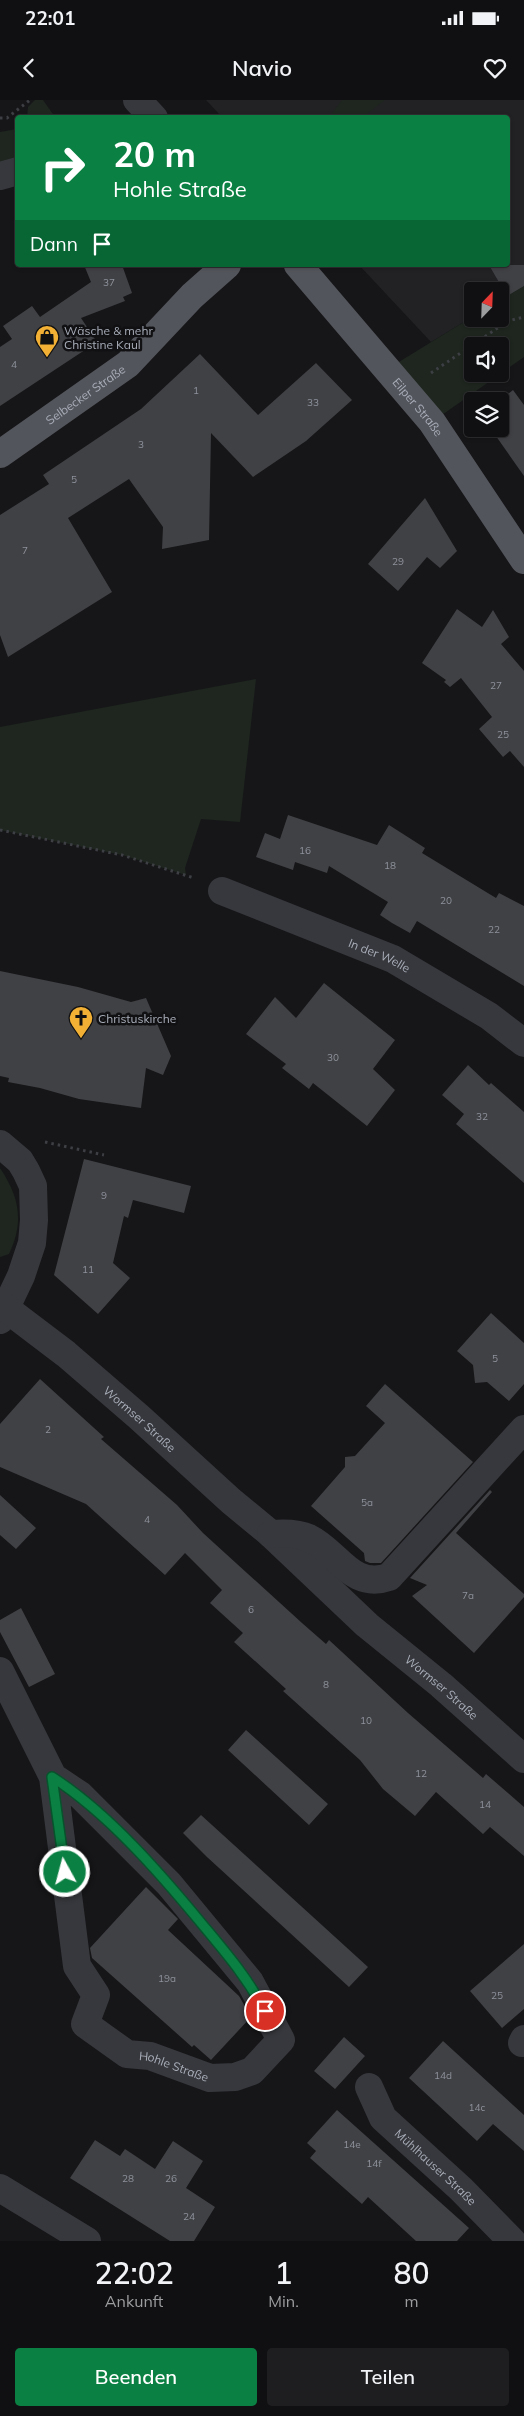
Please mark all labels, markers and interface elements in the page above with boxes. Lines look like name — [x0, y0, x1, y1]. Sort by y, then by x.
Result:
text: 22:01 — [25, 6, 75, 30]
icon: back — [15, 54, 43, 82]
text: Navio — [232, 54, 292, 82]
icon: heart — [481, 54, 509, 82]
text: 20 m — [113, 132, 196, 176]
icon: right — [30, 135, 95, 200]
text: Hohle Straße — [113, 175, 247, 203]
icon: arrive — [88, 230, 116, 258]
text: Dann — [30, 232, 78, 256]
house number: 37 — [103, 276, 115, 289]
north arrow — [464, 282, 509, 328]
map controls — [464, 282, 509, 437]
place label: Wäsche & mehr Christine Kaul — [64, 323, 153, 352]
shop icon: Wäsche & mehr Christine Kaul — [34, 324, 60, 358]
button: sound — [464, 337, 509, 382]
house number: 4 — [11, 358, 17, 371]
street label: Selbecker Straße — [42, 361, 128, 427]
street label: Eilper Straße — [390, 374, 447, 439]
house number: 1 — [193, 384, 199, 397]
button: layers — [464, 392, 509, 437]
house number: 33 — [307, 396, 319, 409]
house number: 3 — [138, 438, 144, 451]
house number: 5 — [71, 473, 77, 486]
house number: 7 — [22, 544, 28, 557]
house number: 29 — [392, 555, 404, 568]
house number: 27 — [490, 679, 502, 692]
house number: 25 — [497, 728, 509, 741]
house number: 16 — [299, 844, 311, 857]
house number: 18 — [384, 859, 396, 872]
house number: 20 — [440, 894, 452, 907]
house number: 22 — [488, 923, 500, 936]
street label: In der Welle — [347, 935, 413, 975]
church icon: Christuskirche — [68, 1005, 94, 1039]
place label: Christuskirche — [98, 1011, 176, 1026]
house number: 30 — [327, 1051, 339, 1064]
house number: 32 — [476, 1110, 488, 1123]
house number: 9 — [101, 1189, 107, 1202]
house number: 11 — [82, 1263, 94, 1276]
house number: 5 — [492, 1352, 498, 1365]
street label: Wormser Straße — [101, 1383, 179, 1455]
house number: 2 — [45, 1423, 51, 1436]
house number: 5a — [361, 1496, 373, 1509]
house number: 4 — [144, 1513, 150, 1526]
house number: 7a — [462, 1589, 474, 1602]
house number: 6 — [248, 1603, 254, 1616]
street label: Wormser Straße — [402, 1651, 482, 1722]
house number: 8 — [323, 1678, 329, 1691]
house number: 10 — [360, 1714, 372, 1727]
house number: 12 — [415, 1767, 427, 1780]
house number: 14 — [479, 1798, 491, 1811]
position arrow — [38, 1845, 90, 1897]
house number: 19a — [158, 1972, 176, 1985]
house number: 25 — [491, 1989, 503, 2002]
pin — [244, 1990, 286, 2032]
icon: arrive — [251, 1997, 279, 2025]
street label: Hohle Straße — [138, 2048, 211, 2084]
house number: 14d — [434, 2069, 452, 2082]
house number: 14c — [469, 2101, 486, 2114]
street label: Mühlhauser Straße — [392, 2125, 480, 2208]
house number: 14e — [343, 2138, 361, 2151]
house number: 14f — [366, 2157, 382, 2170]
house number: 28 — [122, 2172, 134, 2185]
house number: 26 — [165, 2172, 177, 2185]
house number: 24 — [183, 2210, 195, 2223]
text: 22:02 — [95, 2254, 174, 2292]
text: 1 — [275, 2254, 293, 2292]
text: 80 — [393, 2254, 429, 2292]
text: Ankunft — [105, 2291, 163, 2311]
text: Min. — [268, 2291, 299, 2311]
text: m — [404, 2291, 418, 2311]
button: Beenden — [15, 2348, 257, 2406]
button: Teilen — [267, 2348, 509, 2406]

